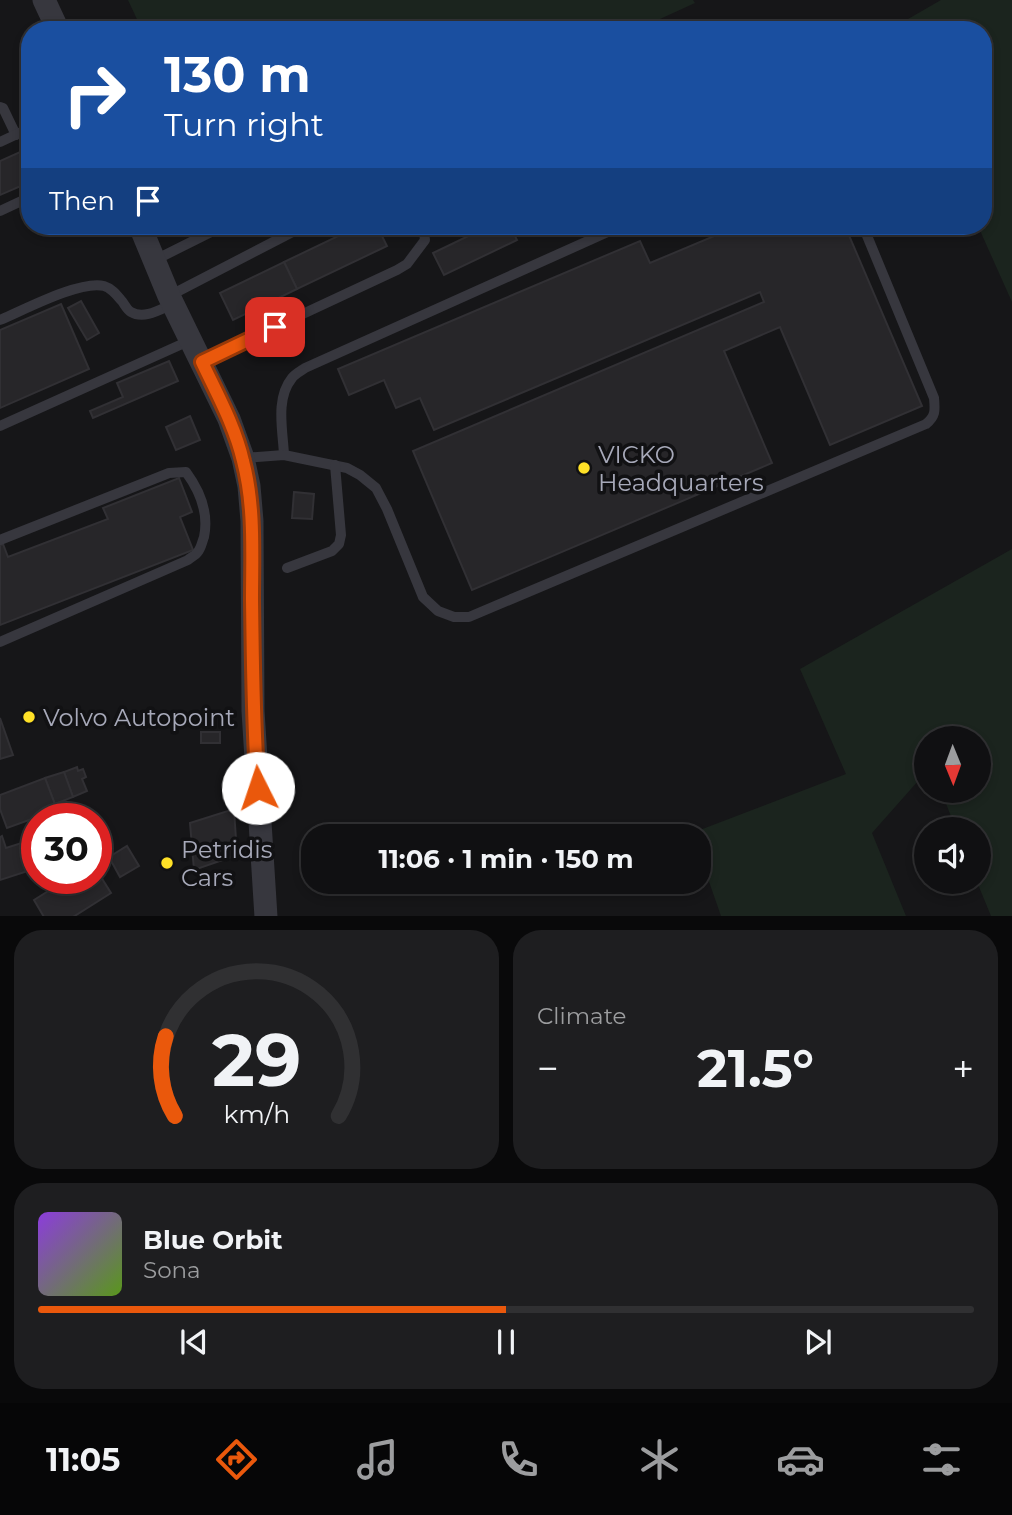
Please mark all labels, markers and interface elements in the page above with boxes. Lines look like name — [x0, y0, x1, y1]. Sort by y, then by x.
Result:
text: 130 m — [164, 45, 311, 104]
icon: right — [49, 49, 140, 140]
text: Turn right — [164, 105, 324, 144]
icon: arrive — [129, 182, 167, 220]
text: Then — [49, 185, 115, 217]
pin — [245, 297, 305, 357]
icon: arrive — [256, 308, 294, 346]
place label: VICKO Headquarters — [598, 440, 764, 497]
marker: VICKO Headquarters — [576, 460, 592, 476]
place label: Volvo Autopoint — [43, 703, 235, 732]
marker: Volvo Autopoint — [21, 709, 37, 725]
north arrow — [914, 726, 990, 803]
map controls — [914, 726, 991, 894]
position arrow — [221, 751, 295, 825]
speed limit sign: 30 — [21, 803, 112, 894]
button: sound — [914, 817, 991, 894]
place label: Petridis Cars — [181, 835, 273, 892]
text: 11:06 · 1 min · 150 m — [378, 843, 634, 875]
marker: Petridis Cars — [159, 855, 175, 871]
text: Climate — [537, 1002, 626, 1030]
text: 29 — [212, 1016, 301, 1104]
text: 21.5° — [697, 1037, 814, 1100]
text: − — [537, 1045, 559, 1092]
text: + — [952, 1045, 974, 1092]
text: km/h — [223, 1098, 290, 1128]
text: Blue Orbit — [143, 1224, 282, 1256]
text: Sona — [143, 1256, 201, 1284]
icon: previous — [175, 1323, 213, 1361]
icon: pause — [487, 1323, 525, 1361]
icon: next — [799, 1323, 837, 1361]
icon: directions — [212, 1435, 261, 1484]
icon: music — [353, 1435, 402, 1484]
icon: phone — [494, 1435, 543, 1484]
icon: climate — [635, 1435, 684, 1484]
icon: car — [776, 1435, 825, 1484]
icon: filters — [917, 1435, 966, 1484]
text: 11:05 — [46, 1440, 120, 1479]

